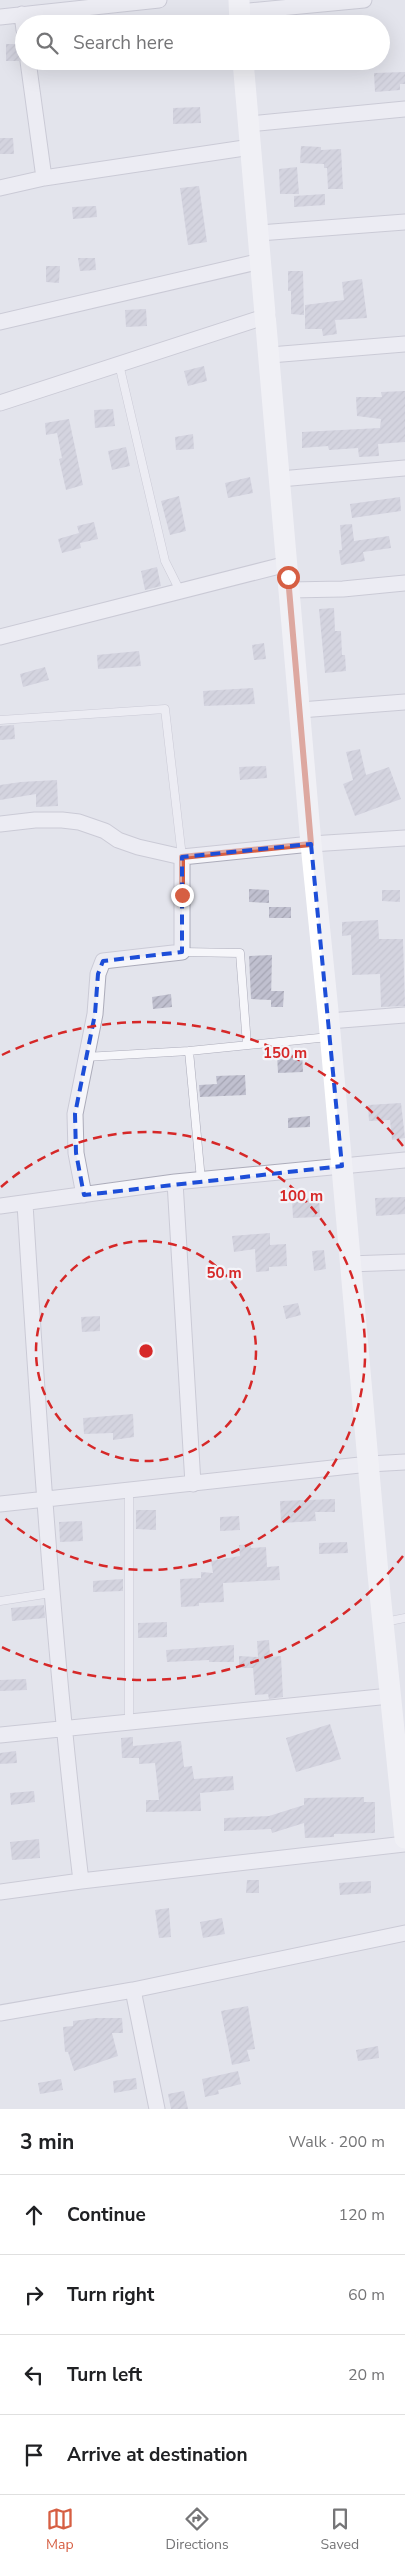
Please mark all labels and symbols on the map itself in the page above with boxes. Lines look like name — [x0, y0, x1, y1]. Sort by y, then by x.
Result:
route start — [277, 566, 300, 589]
route end — [171, 884, 194, 907]
text: 150 m — [263, 1043, 307, 1063]
text: 100 m — [279, 1186, 323, 1206]
text: 50 m — [206, 1263, 242, 1283]
centre of rings — [137, 1342, 155, 1360]

